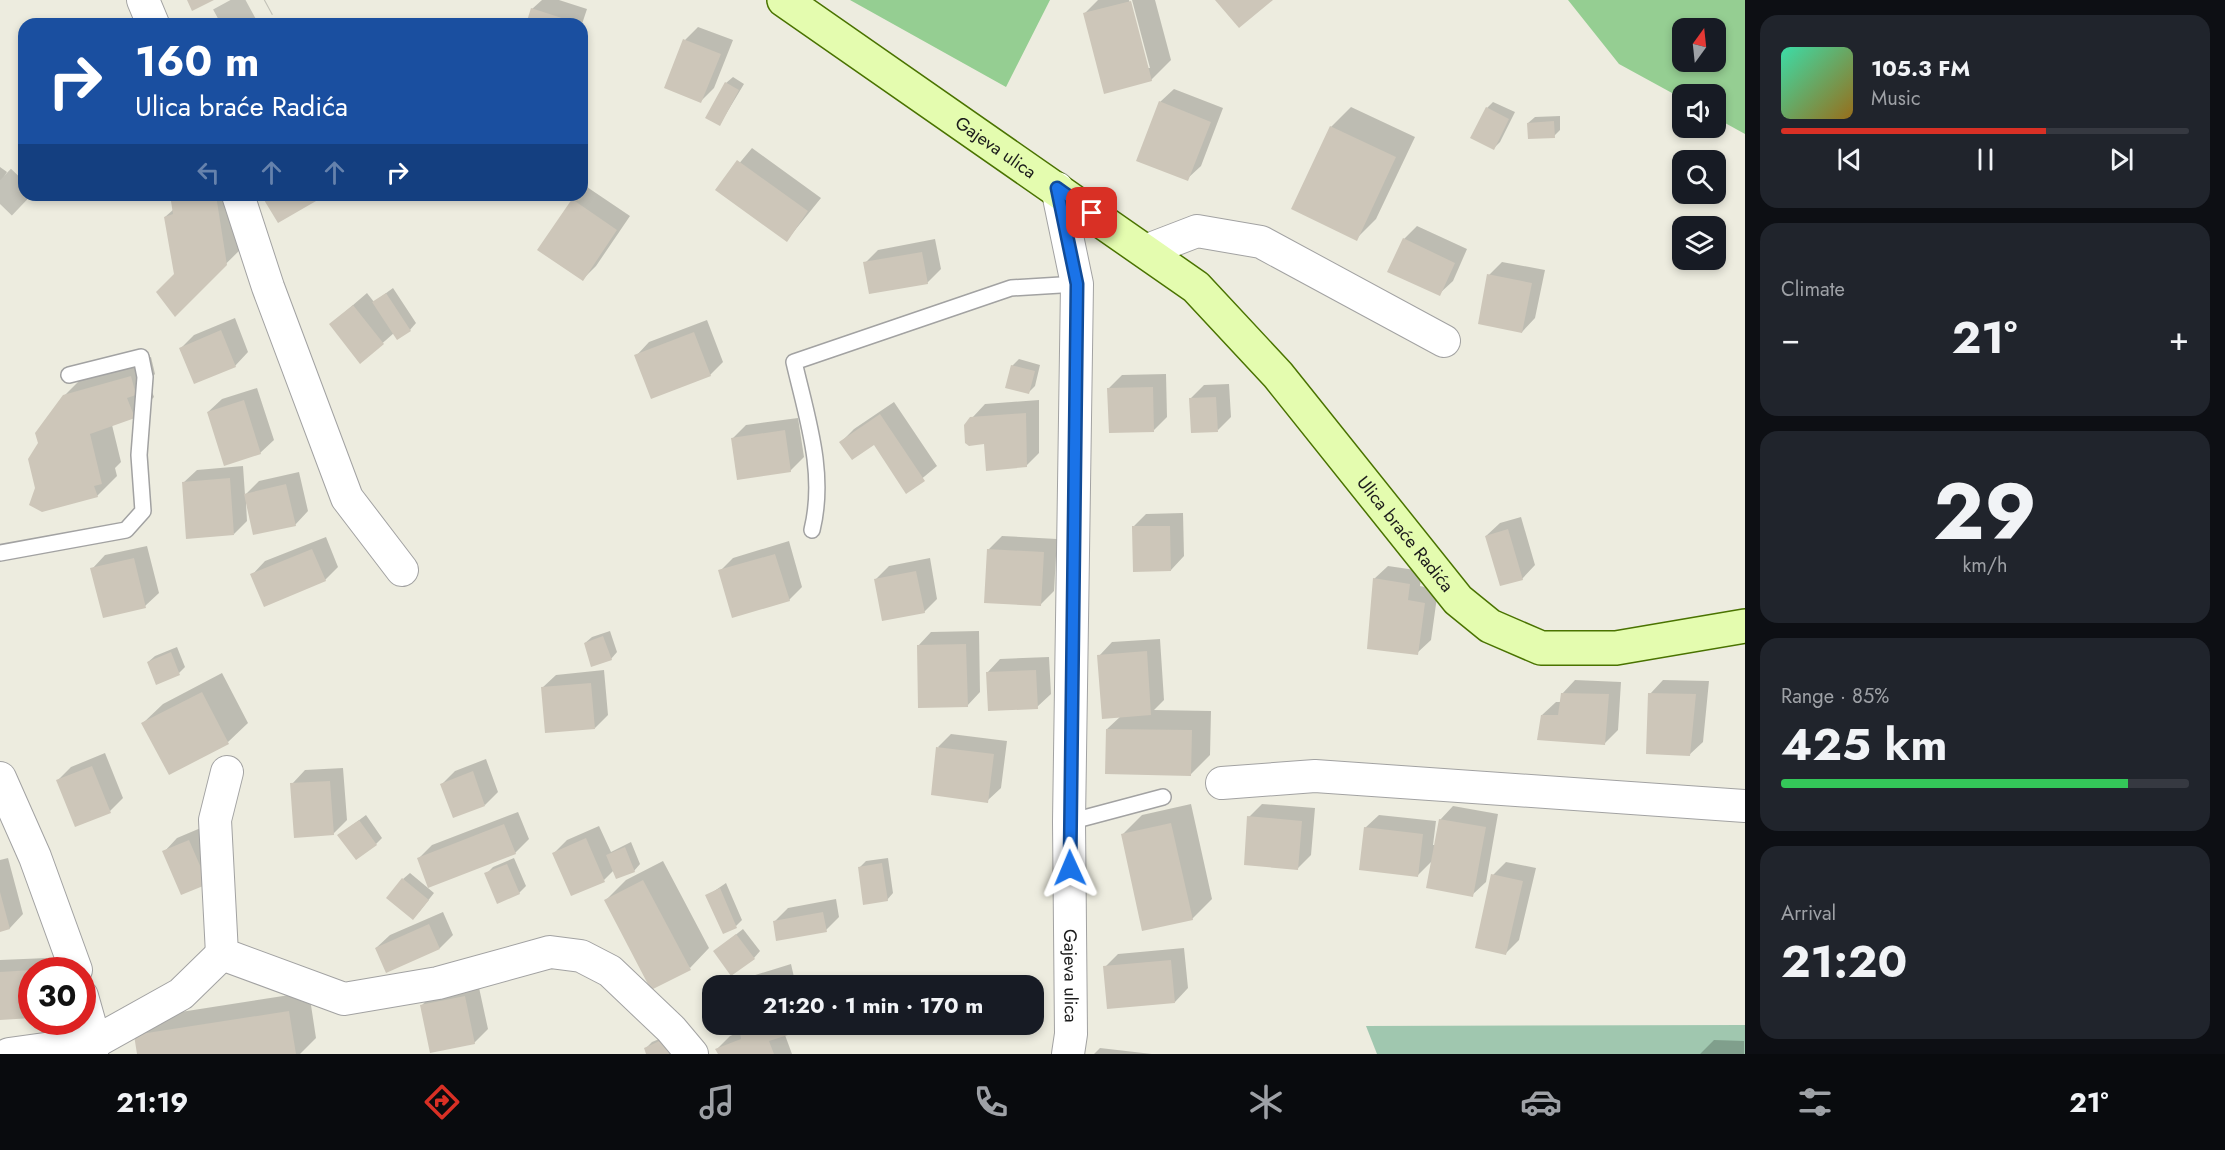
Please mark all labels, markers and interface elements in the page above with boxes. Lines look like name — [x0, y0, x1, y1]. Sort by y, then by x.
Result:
north arrow — [1672, 18, 1726, 72]
map controls — [1672, 18, 1726, 270]
text: 160 m — [135, 31, 259, 92]
icon: right — [36, 42, 114, 120]
text: 105.3 FM — [1871, 52, 1970, 84]
button: sound — [1672, 84, 1726, 138]
text: Music — [1871, 84, 1921, 113]
text: Ulica braće Radića — [135, 87, 348, 126]
street label: Gajeva ulica — [950, 110, 1042, 185]
icon: previous — [1833, 143, 1866, 176]
icon: pause — [1969, 143, 2002, 176]
icon: next — [2105, 143, 2138, 176]
button: search — [1672, 150, 1726, 204]
icon: left — [192, 156, 225, 189]
icon: ahead — [255, 156, 288, 189]
icon: ahead — [318, 156, 351, 189]
icon: right — [381, 156, 414, 189]
pin — [1066, 187, 1117, 238]
icon: arrive — [1075, 196, 1108, 229]
button: layers — [1672, 216, 1726, 270]
text: Climate — [1781, 275, 1845, 304]
text: 21° — [1952, 305, 2017, 370]
text: − — [1781, 315, 1800, 362]
text: + — [2169, 315, 2189, 362]
text: 29 — [1933, 456, 2037, 568]
street label: Ulica braće Radića — [1351, 470, 1460, 598]
text: km/h — [1962, 551, 2008, 580]
text: Range · 85% — [1781, 682, 1889, 711]
text: 425 km — [1781, 712, 1947, 777]
position arrow — [1038, 836, 1102, 900]
text: Arrival — [1781, 899, 1836, 928]
street label: Gajeva ulica — [1057, 929, 1084, 1023]
text: 21:20 — [1781, 929, 1907, 994]
speed limit sign: 30 — [18, 957, 96, 1035]
text: 21:20 · 1 min · 170 m — [763, 989, 983, 1021]
icon: directions — [421, 1081, 463, 1123]
icon: music — [696, 1081, 738, 1123]
icon: phone — [970, 1081, 1012, 1123]
icon: climate — [1245, 1081, 1287, 1123]
icon: car — [1520, 1081, 1562, 1123]
icon: filters — [1794, 1081, 1836, 1123]
text: 21:19 — [116, 1083, 188, 1122]
text: 21° — [2069, 1083, 2109, 1122]

